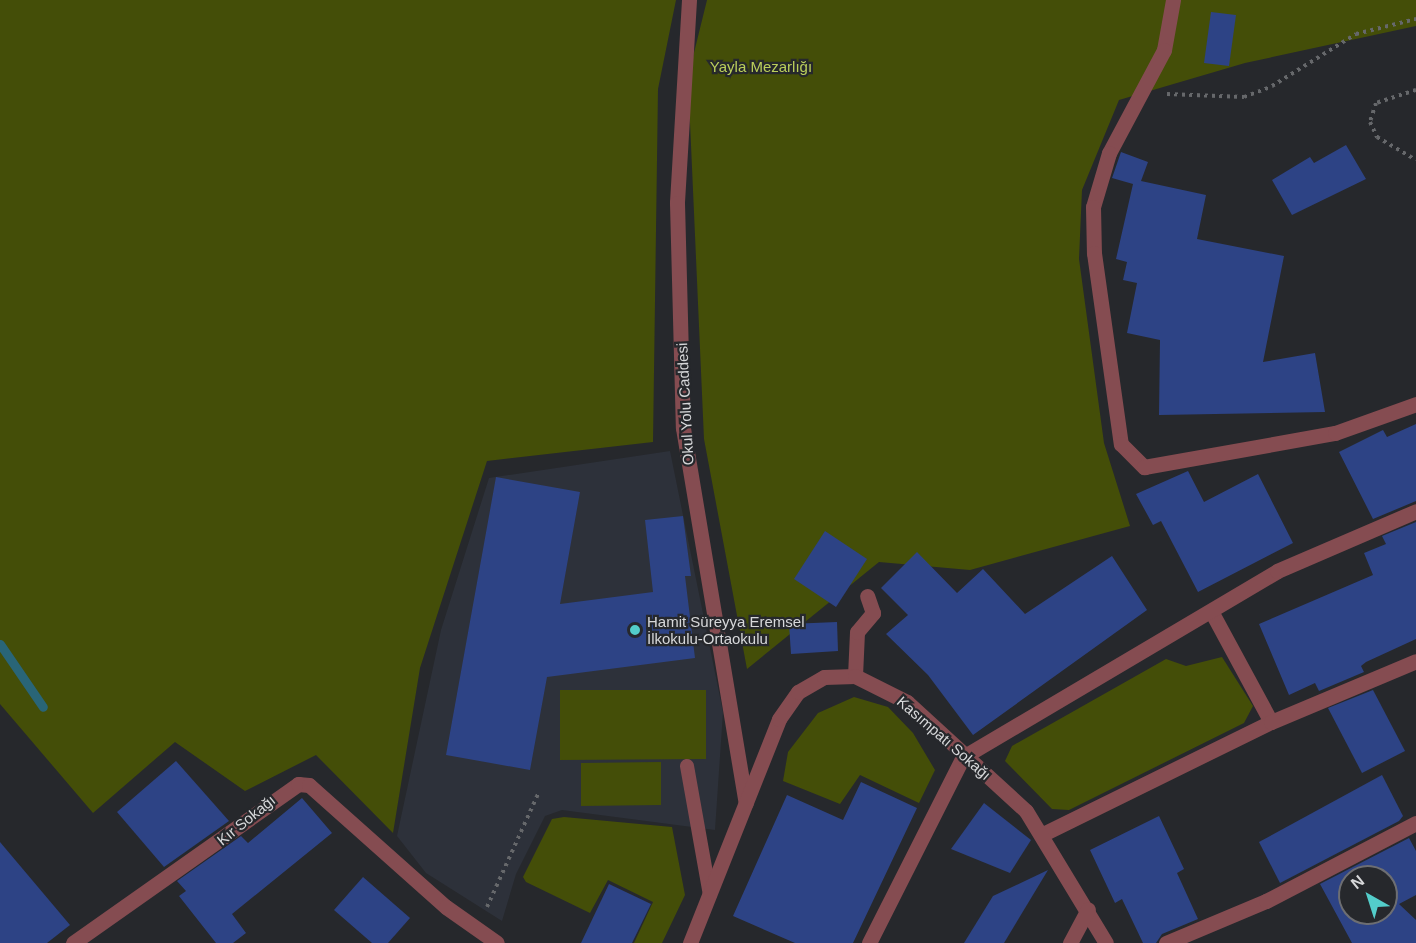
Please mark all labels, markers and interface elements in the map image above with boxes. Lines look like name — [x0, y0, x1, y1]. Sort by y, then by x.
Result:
park label: Yayla Mezarlığı — [710, 58, 812, 76]
street label: Okul Yolu Caddesi — [673, 342, 697, 466]
place label: Hamit Süreyya Eremsel İlkokulu-Ortaokulu — [647, 612, 805, 647]
marker: Hamit Süreyya Eremsel İlkokulu-Ortaokulu — [628, 623, 642, 637]
street label: Kasımpatı Sokağı — [893, 692, 995, 784]
street label: Kır Sokağı — [213, 791, 279, 849]
north arrow — [1338, 865, 1398, 925]
text: N — [1348, 872, 1367, 892]

